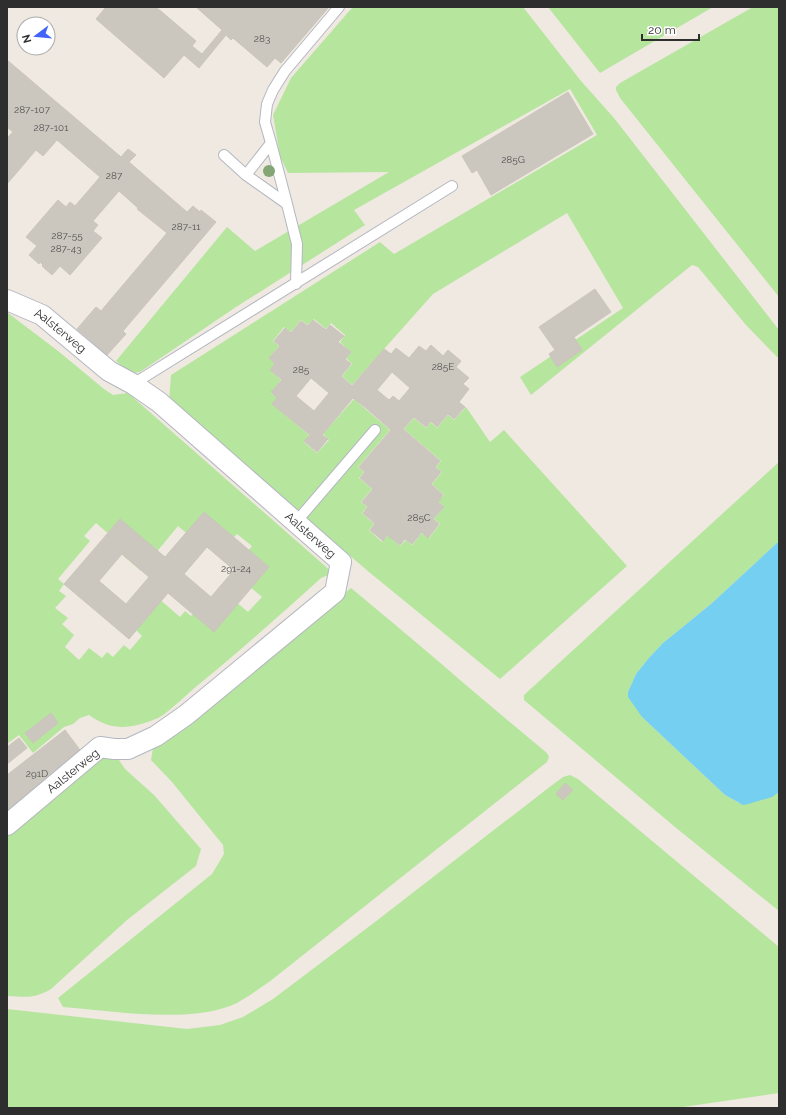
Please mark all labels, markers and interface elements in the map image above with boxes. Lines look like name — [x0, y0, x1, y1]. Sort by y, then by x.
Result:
north arrow — [16, 16, 56, 56]
scale bar — [642, 16, 699, 42]
text: 20 m — [648, 23, 676, 37]
text: N — [19, 33, 34, 44]
house number: 283 — [254, 33, 270, 44]
house number: 287-107 — [14, 104, 51, 115]
house number: 287-101 — [33, 122, 69, 133]
house number: 285G — [501, 154, 525, 165]
house number: 287 — [106, 170, 123, 181]
house number: 287-11 — [172, 221, 201, 232]
house number: 287-55 — [51, 230, 83, 241]
house number: 287-43 — [50, 243, 82, 254]
street label: Aalsterweg — [32, 306, 89, 356]
house number: 285E — [432, 361, 454, 372]
house number: 285 — [293, 364, 310, 375]
street label: Aalsterweg — [282, 509, 339, 561]
house number: 285C — [407, 512, 431, 523]
house number: 291-24 — [221, 563, 252, 574]
street label: Aalsterweg — [44, 746, 102, 796]
house number: 291D — [26, 768, 48, 779]

